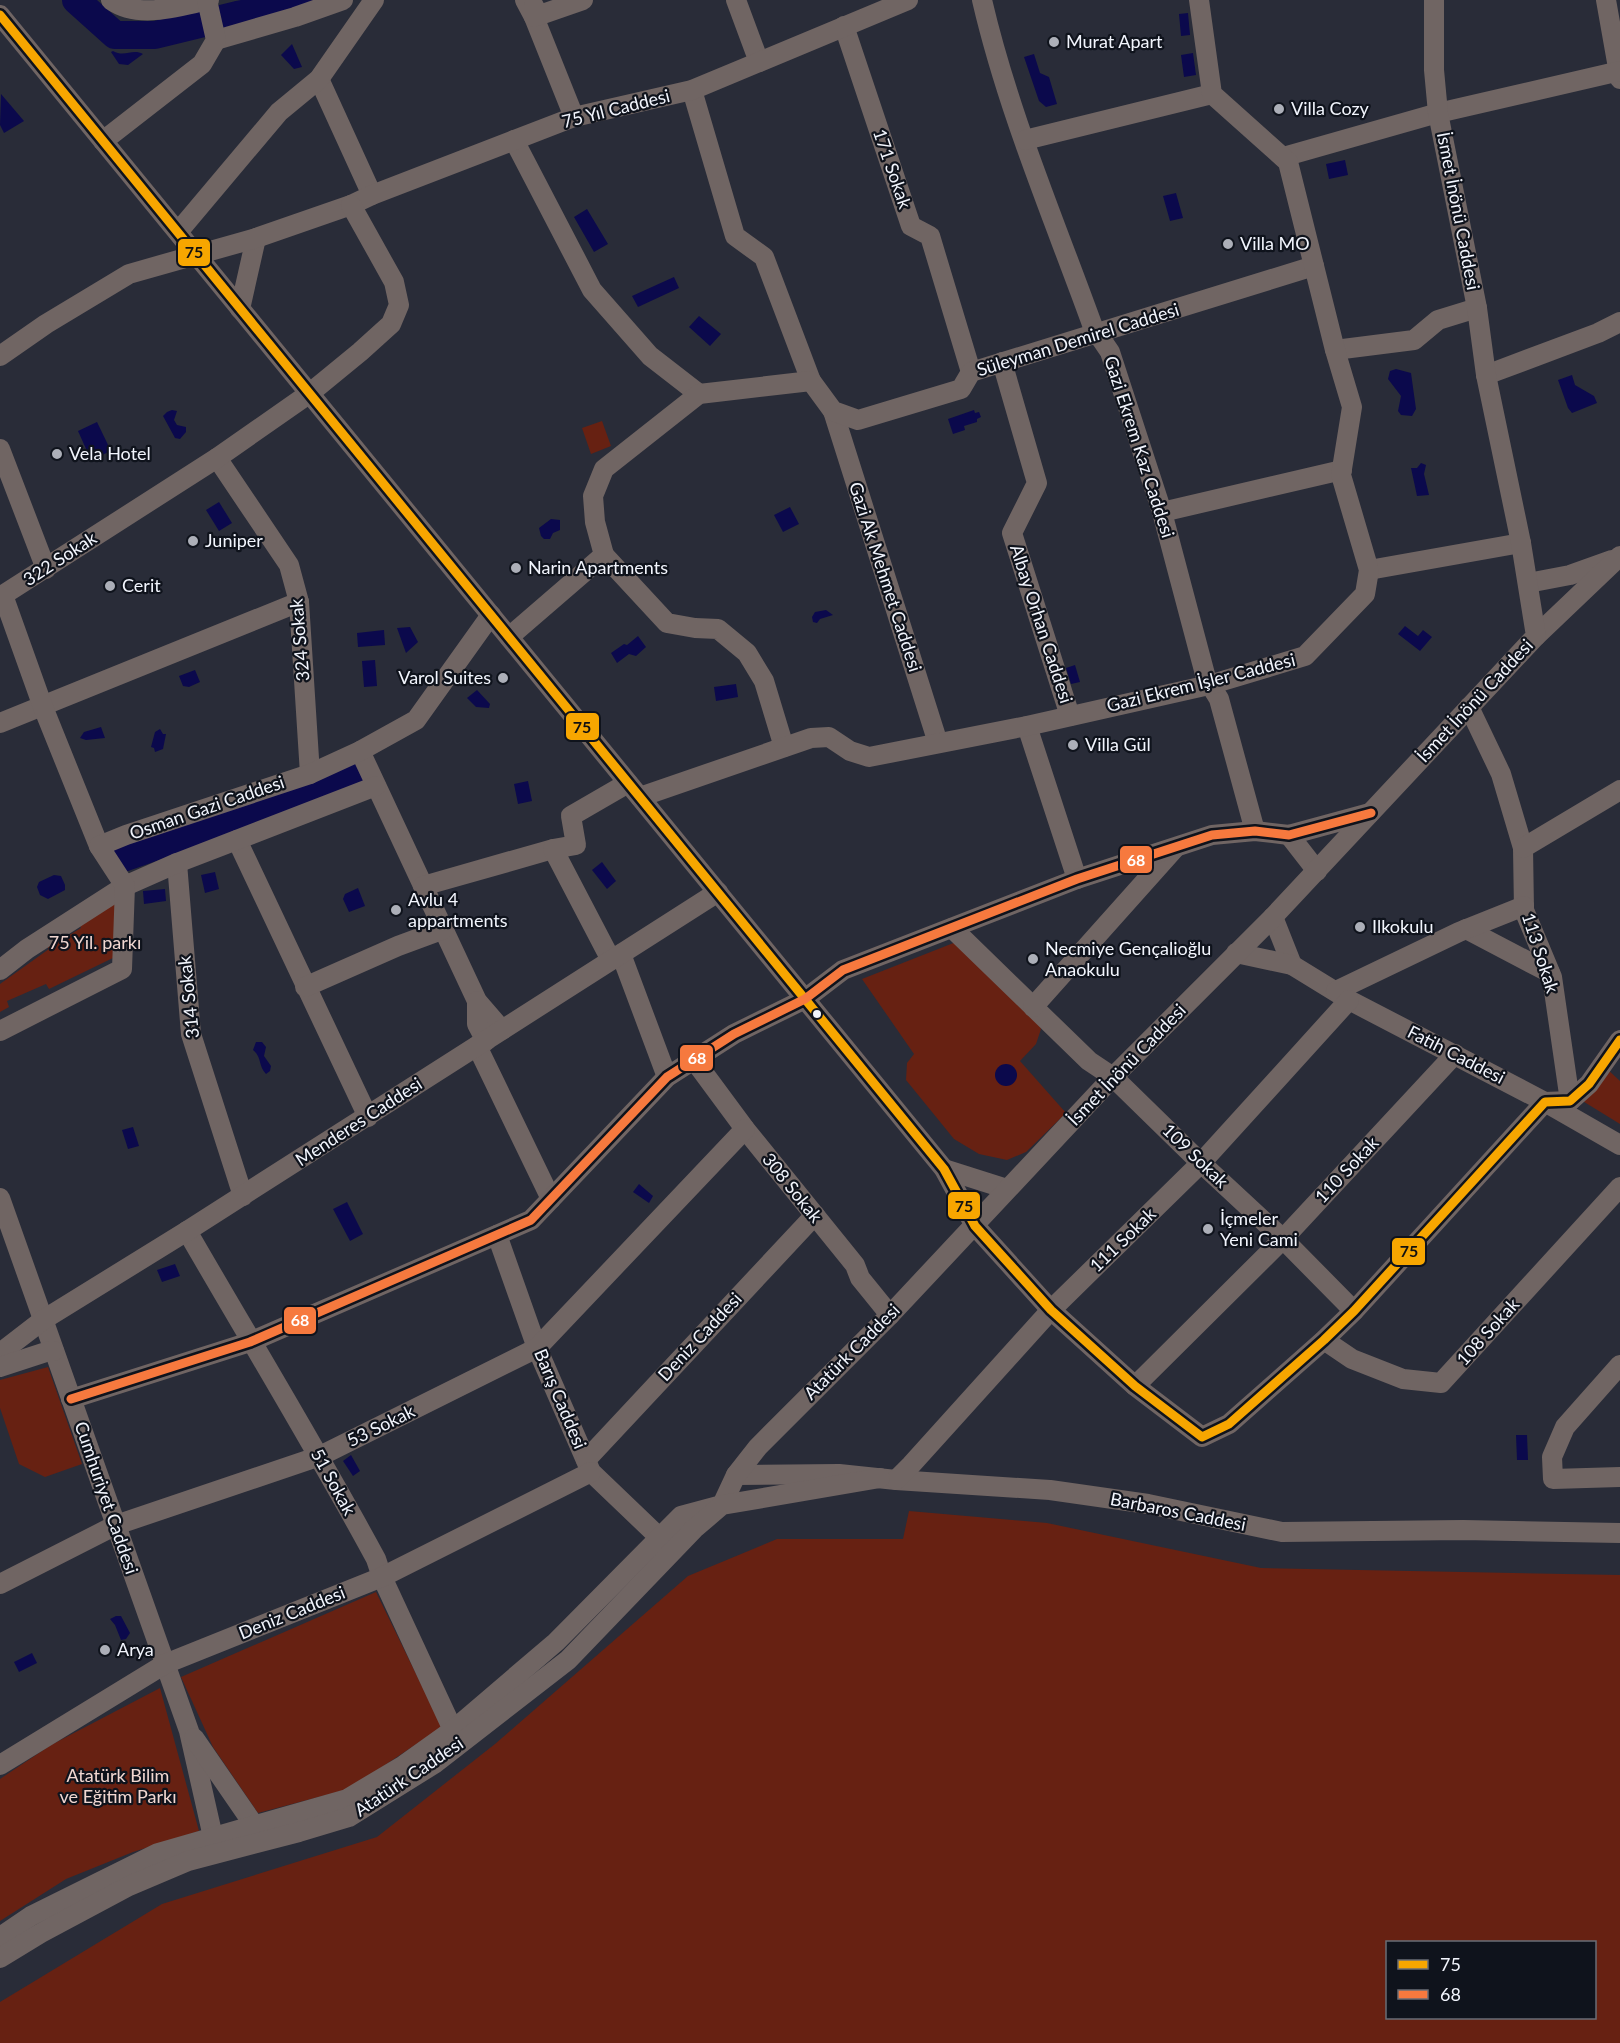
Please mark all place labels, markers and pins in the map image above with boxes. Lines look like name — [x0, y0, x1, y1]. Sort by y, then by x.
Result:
place label: Murat Apart — [1066, 30, 1163, 52]
marker: Murat Apart — [1047, 35, 1061, 49]
place label: Villa Cozy — [1291, 97, 1370, 119]
marker: Villa Cozy — [1272, 102, 1286, 116]
place label: Villa MO — [1240, 232, 1310, 254]
marker: Villa MO — [1221, 237, 1235, 251]
place label: Vela Hotel — [69, 442, 151, 464]
marker: Vela Hotel — [50, 447, 64, 461]
place label: Juniper — [205, 529, 263, 551]
marker: Juniper — [186, 534, 200, 548]
place label: Narin Apartments — [528, 556, 668, 578]
marker: Narin Apartments — [509, 561, 523, 575]
place label: Cerit — [122, 574, 161, 596]
marker: Cerit — [103, 579, 117, 593]
place label: Varol Suites — [398, 666, 491, 688]
marker: Varol Suites — [496, 671, 510, 685]
place label: Villa Gül — [1085, 733, 1151, 755]
marker: Villa Gül — [1066, 738, 1080, 752]
place label: Avlu 4 appartments — [408, 888, 508, 931]
marker: Avlu 4 appartments — [389, 903, 403, 917]
place label: Ilkokulu — [1372, 915, 1433, 937]
marker: Ilkokulu — [1353, 920, 1367, 934]
place label: Necmiye Gençalioğlu Anaokulu — [1045, 937, 1211, 980]
marker: Necmiye Gençalioğlu Anaokulu — [1026, 952, 1040, 966]
unlabelled marker — [811, 1008, 823, 1020]
place label: İçmeler Yeni Cami — [1220, 1207, 1298, 1250]
marker: İçmeler Yeni Cami — [1201, 1222, 1215, 1236]
place label: Arya — [117, 1638, 154, 1660]
marker: Arya — [98, 1643, 112, 1657]

